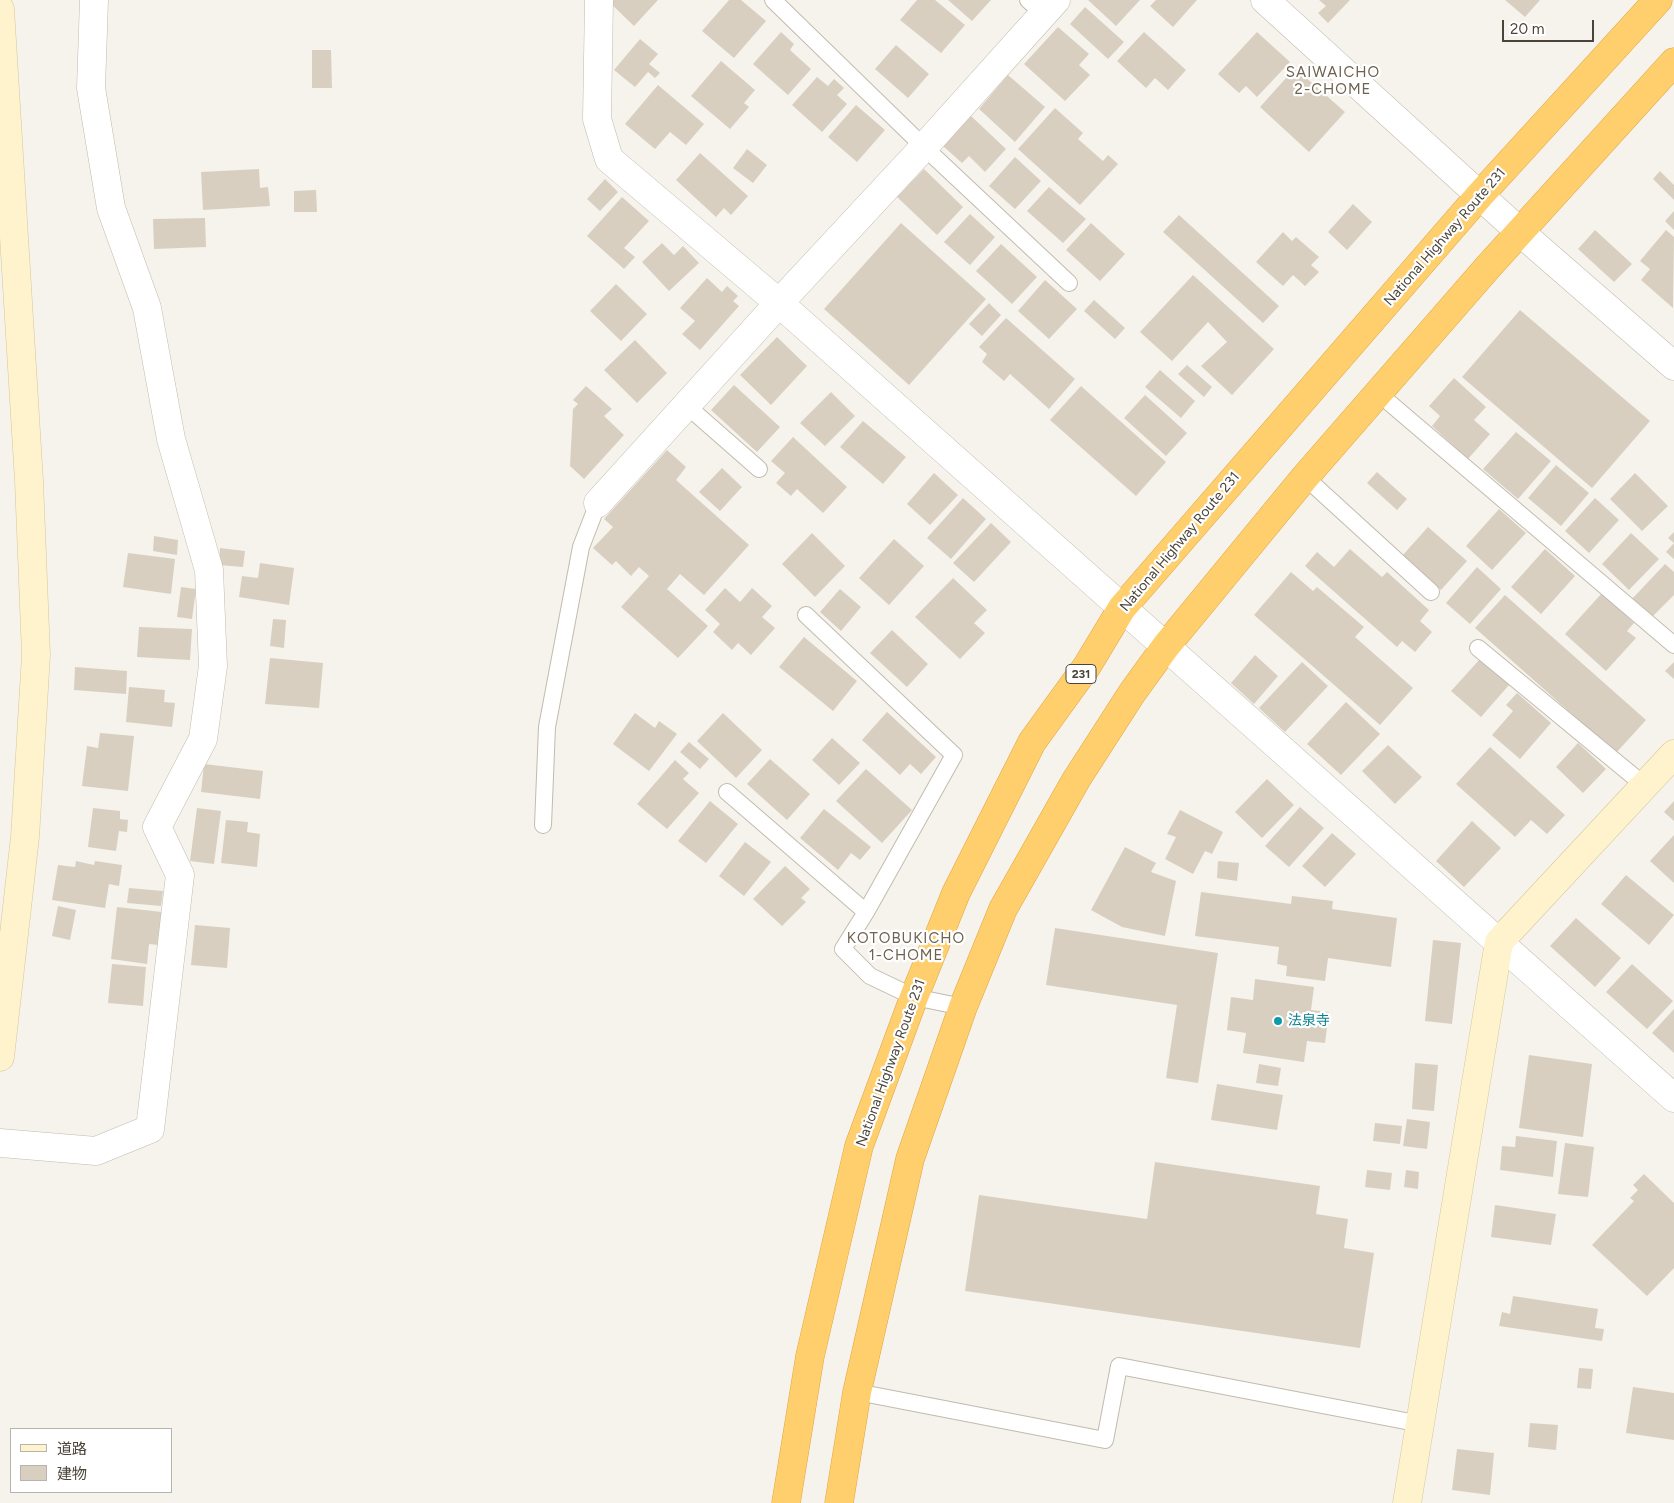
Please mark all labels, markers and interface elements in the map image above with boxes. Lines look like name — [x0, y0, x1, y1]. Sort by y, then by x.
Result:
scale bar — [1504, 10, 1596, 42]
text: 20 m — [1510, 20, 1544, 38]
district label: SAIWAICHO 2-CHOME — [1285, 64, 1381, 99]
street label: National Highway Route 231 — [1381, 165, 1509, 309]
street label: National Highway Route 231 — [1117, 469, 1243, 615]
road number: 231 — [1066, 664, 1096, 684]
district label: KOTOBUKICHO 1-CHOME — [845, 930, 967, 965]
street label: National Highway Route 231 — [853, 977, 929, 1149]
place label: 法泉寺 — [1288, 1013, 1330, 1029]
marker: 法泉寺 — [1272, 1015, 1284, 1027]
legend — [10, 1428, 172, 1493]
text: 道路 — [57, 1440, 87, 1458]
text: 建物 — [57, 1465, 87, 1483]

